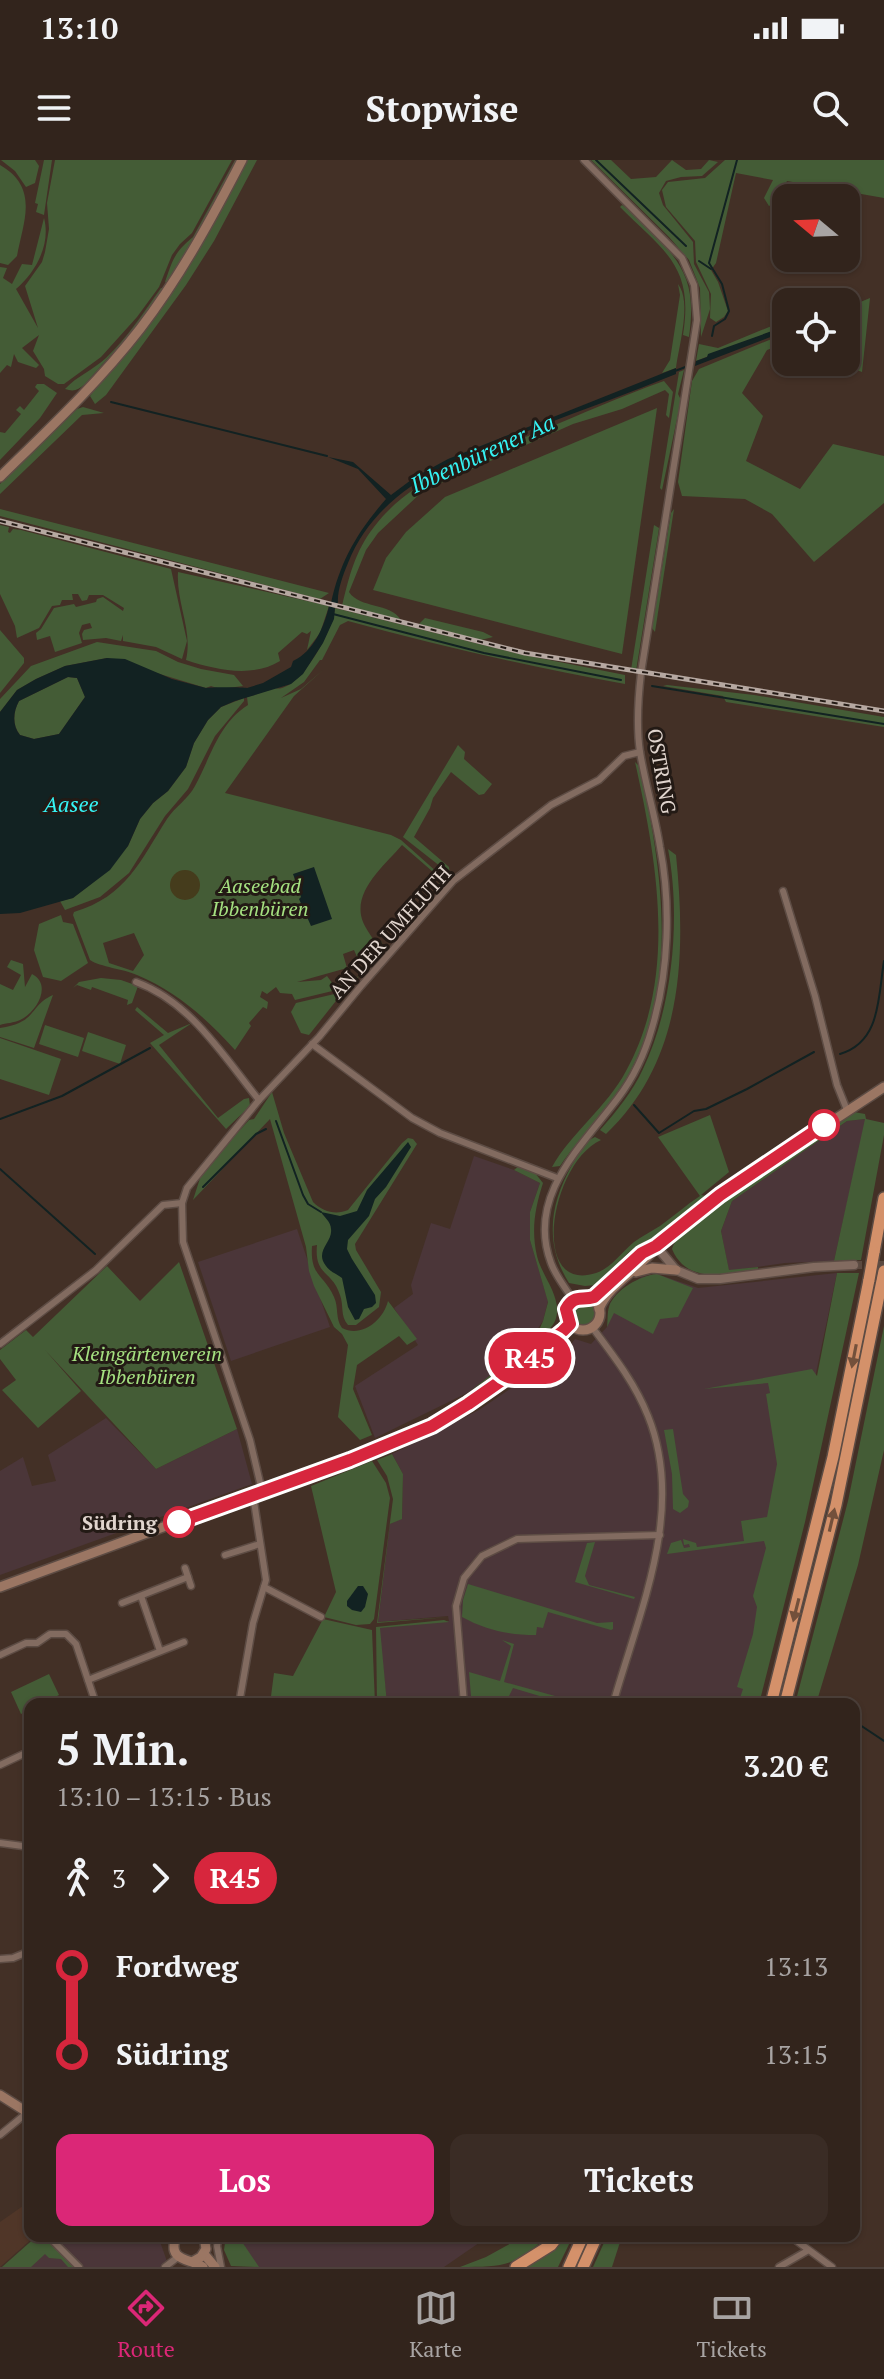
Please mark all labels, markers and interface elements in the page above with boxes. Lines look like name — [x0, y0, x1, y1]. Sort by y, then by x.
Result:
text: 13:10 — [40, 8, 118, 48]
text: Stopwise — [365, 85, 519, 132]
icon: menu — [32, 86, 76, 130]
icon: search — [808, 86, 852, 130]
north arrow — [772, 184, 860, 272]
map controls — [772, 184, 860, 376]
button: locate — [772, 288, 860, 376]
water label: Ibbenbürener Aa — [404, 407, 559, 500]
street label: OSTRING — [641, 726, 683, 816]
water label: Aasee — [41, 789, 99, 818]
street label: AN DER UMFLUTH — [323, 860, 457, 1004]
park label: Aaseebad Ibbenbüren — [210, 872, 309, 922]
unlabelled marker — [809, 1110, 839, 1140]
line badge: R45 — [484, 1332, 576, 1384]
text: R45 — [504, 1339, 556, 1376]
park label: Kleingärtenverein Ibbenbüren — [71, 1340, 222, 1390]
one-way arrow — [847, 1344, 860, 1369]
marker: Südring — [164, 1507, 194, 1537]
one-way arrow — [826, 1507, 839, 1532]
place label: Südring — [82, 1509, 158, 1536]
one-way arrow — [790, 1597, 802, 1622]
text: 5 Min. — [56, 1719, 190, 1778]
text: 3.20 € — [743, 1746, 828, 1786]
text: 13:10 – 13:15 · Bus — [56, 1779, 272, 1813]
icon: walk — [56, 1856, 100, 1900]
icon: forward — [138, 1856, 182, 1900]
text: R45 — [210, 1859, 261, 1896]
text: 3 — [112, 1861, 126, 1895]
text: Fordweg — [116, 1946, 238, 1986]
text: 13:13 — [764, 1949, 828, 1983]
text: Südring — [116, 2034, 229, 2074]
text: 13:15 — [764, 2037, 828, 2071]
button: Los — [56, 2134, 434, 2226]
button: Tickets — [450, 2134, 828, 2226]
tab: Route — [117, 2286, 175, 2363]
tab: Karte — [409, 2286, 462, 2363]
tab: Tickets — [696, 2286, 767, 2363]

